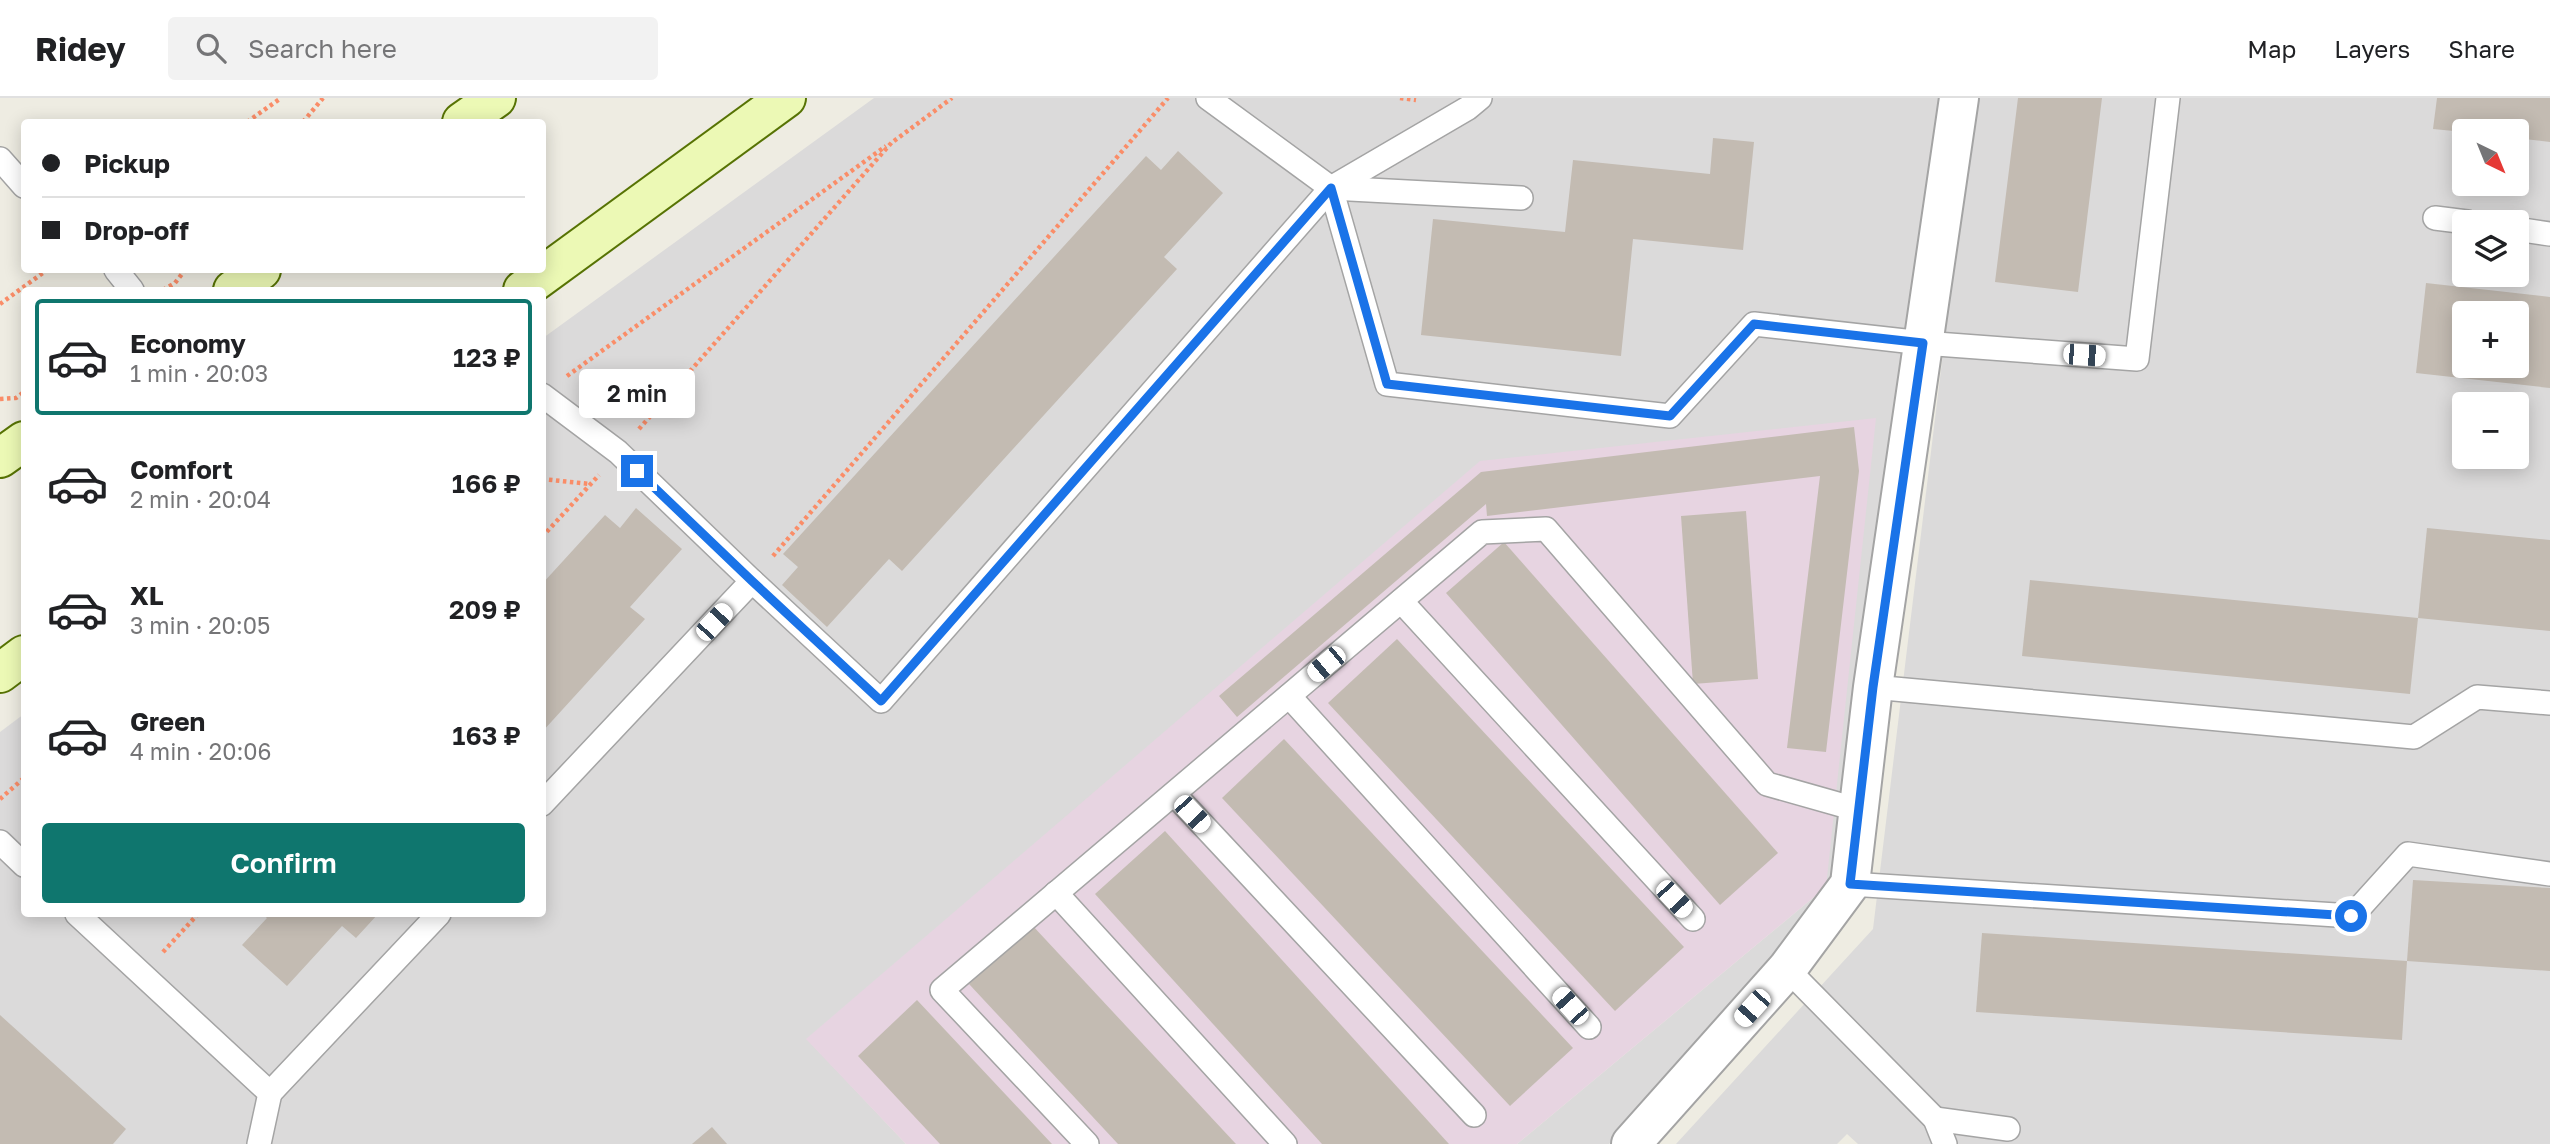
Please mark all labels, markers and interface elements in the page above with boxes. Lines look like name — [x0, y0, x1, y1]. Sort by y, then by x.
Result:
search box — [168, 17, 658, 80]
text: Ridey — [35, 29, 126, 68]
icon: search — [192, 29, 230, 67]
text: Search here — [248, 33, 397, 64]
text: Map — [2247, 34, 2296, 63]
text: Layers — [2334, 34, 2410, 63]
text: Share — [2448, 34, 2515, 63]
north arrow — [2452, 119, 2529, 196]
map controls — [2452, 119, 2529, 469]
text: Pickup — [84, 148, 170, 179]
button: layers — [2452, 210, 2529, 287]
text: Drop-off — [84, 215, 189, 246]
button: + — [2452, 301, 2529, 378]
icon: car — [46, 326, 109, 389]
text: Economy — [130, 328, 246, 359]
text: 123 ₽ — [453, 342, 521, 373]
car — [2063, 343, 2106, 367]
text: 1 min · 20:03 — [130, 359, 268, 387]
callout: 2 min — [579, 370, 695, 418]
text: 2 min — [607, 379, 667, 407]
button: − — [2452, 392, 2529, 469]
icon: car — [46, 452, 109, 515]
text: Comfort — [130, 454, 233, 485]
route end — [621, 455, 653, 487]
text: 166 ₽ — [452, 468, 521, 499]
text: 2 min · 20:04 — [130, 485, 271, 513]
icon: car — [46, 578, 109, 641]
text: XL — [130, 580, 164, 611]
text: 209 ₽ — [449, 594, 521, 625]
car — [692, 599, 737, 645]
text: 3 min · 20:05 — [130, 611, 270, 639]
car — [1304, 642, 1349, 686]
icon: car — [46, 704, 109, 767]
text: Green — [130, 706, 205, 737]
text: 163 ₽ — [452, 720, 521, 751]
text: 4 min · 20:06 — [130, 737, 272, 765]
car — [1170, 791, 1215, 837]
button: Confirm — [42, 823, 525, 903]
car — [1652, 876, 1697, 922]
route start — [2335, 900, 2367, 932]
car — [1549, 983, 1592, 1029]
car — [1731, 985, 1774, 1031]

